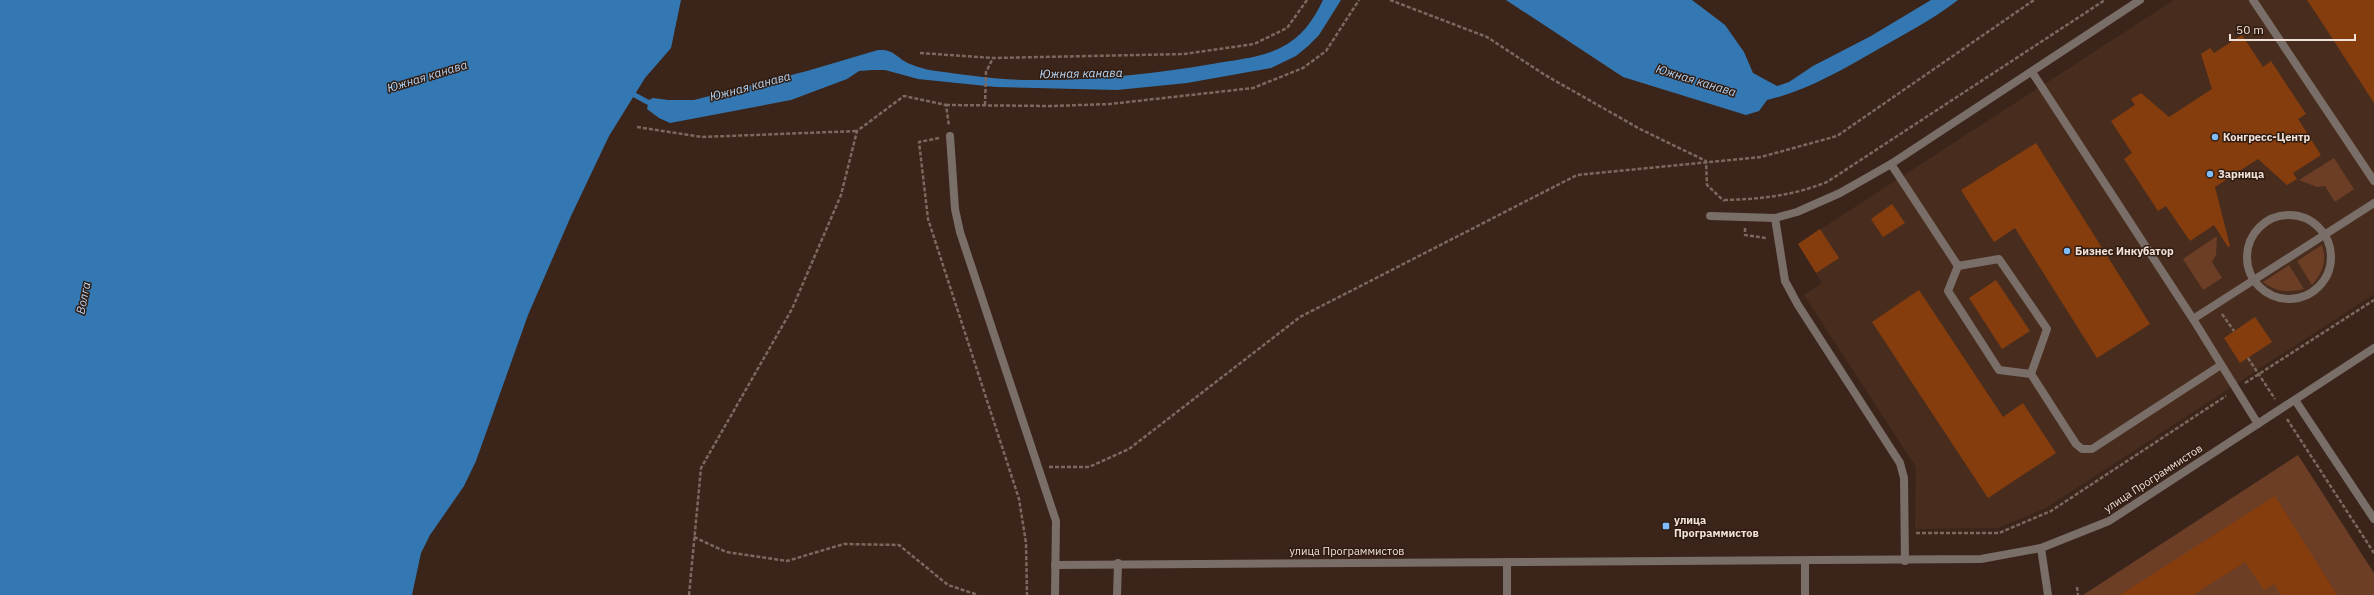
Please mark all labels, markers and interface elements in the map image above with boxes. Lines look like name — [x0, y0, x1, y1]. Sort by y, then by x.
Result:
scale bar — [2230, 16, 2355, 42]
text: 50 m — [2236, 22, 2264, 37]
water label: Южная канава — [385, 57, 469, 95]
water label: Южная канава — [1654, 61, 1738, 99]
water label: Южная канава — [1039, 65, 1123, 81]
water label: Южная канава — [708, 68, 792, 104]
place label: Конгресс-Центр — [2223, 130, 2310, 144]
marker: Конгресс-Центр — [2210, 132, 2220, 142]
place label: Зарница — [2218, 167, 2264, 181]
marker: Зарница — [2205, 169, 2215, 179]
place label: Бизнес Инкубатор — [2075, 244, 2174, 258]
marker: Бизнес Инкубатор — [2062, 246, 2072, 256]
water label: Волга — [73, 281, 93, 315]
street label: улица Программистов — [2101, 441, 2205, 515]
place label: улица Программистов — [1674, 513, 1759, 540]
marker: улица Программистов — [1661, 521, 1671, 531]
street label: улица Программистов — [1290, 544, 1404, 558]

